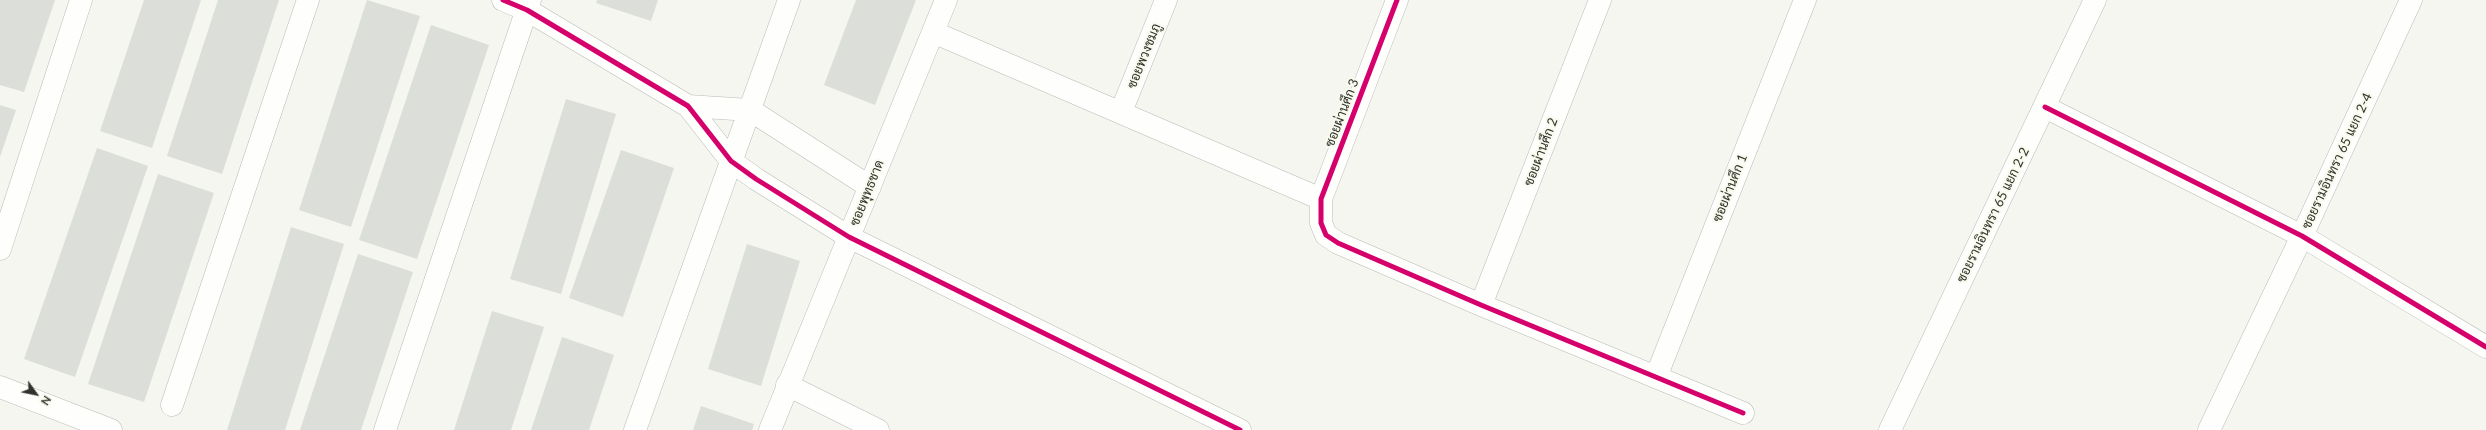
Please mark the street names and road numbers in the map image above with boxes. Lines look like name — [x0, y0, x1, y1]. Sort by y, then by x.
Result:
street label: ซอยพวงชมภู — [1124, 21, 1164, 91]
street label: ซอยผ่านศึก 3 — [1322, 77, 1362, 149]
street label: ซอยรามอินทรา 65 แยก 2-4 — [2299, 91, 2375, 231]
street label: ซอยผ่านศึก 2 — [1521, 116, 1561, 188]
street label: ซอยรามอินทรา 65 แยก 2-2 — [1954, 145, 2032, 285]
street label: ซอยผ่านศึก 1 — [1709, 152, 1751, 224]
street label: ซอยพุทธชาด — [847, 158, 887, 228]

